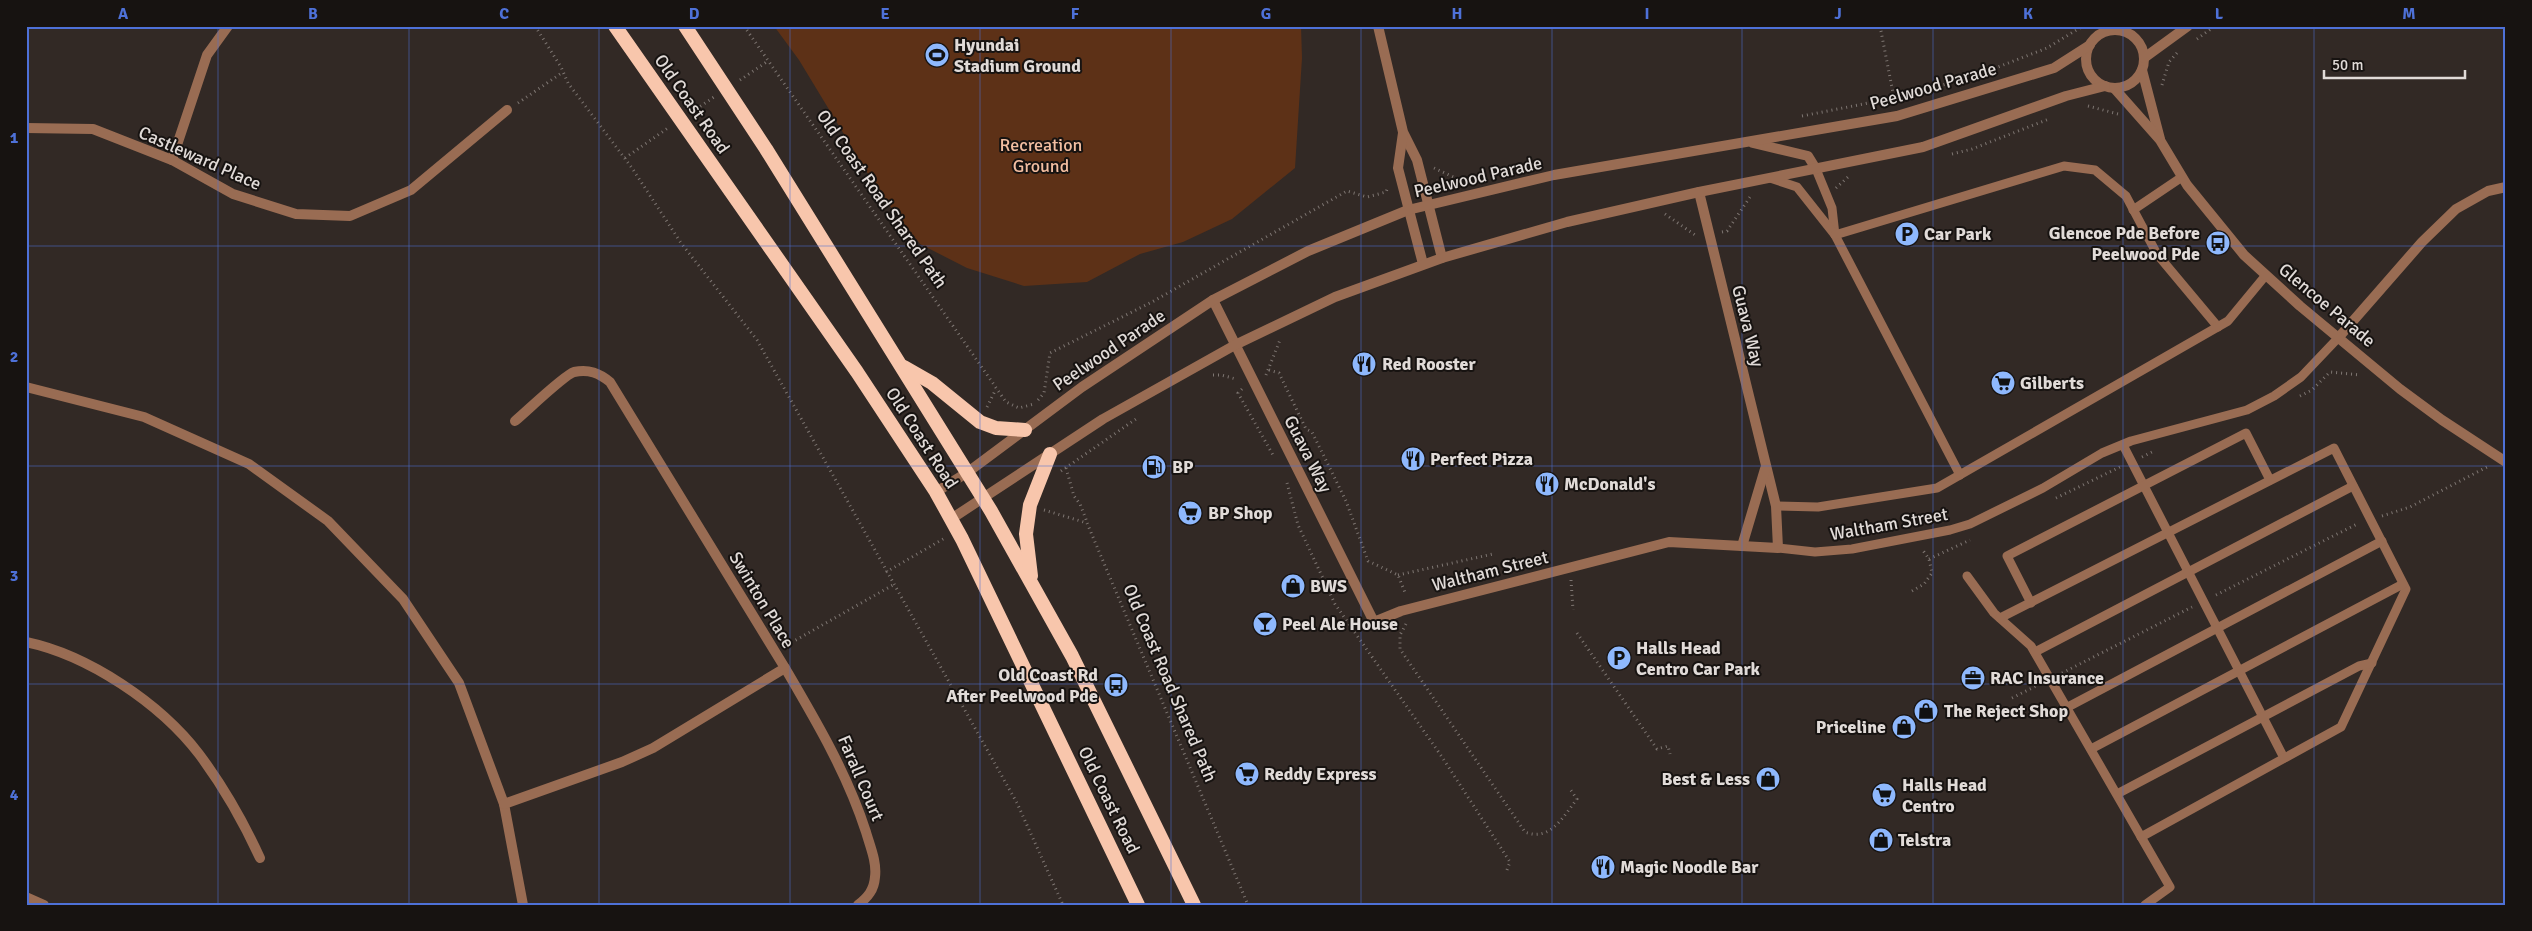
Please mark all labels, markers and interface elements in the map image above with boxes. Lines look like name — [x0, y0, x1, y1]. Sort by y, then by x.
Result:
text: A — [118, 4, 129, 24]
text: B — [308, 4, 318, 24]
text: C — [499, 4, 509, 24]
text: D — [689, 4, 700, 24]
text: E — [880, 4, 890, 24]
text: F — [1071, 4, 1080, 24]
text: G — [1261, 4, 1271, 24]
text: H — [1452, 4, 1462, 24]
text: I — [1644, 4, 1650, 24]
text: J — [1834, 4, 1842, 24]
text: K — [2023, 4, 2033, 24]
text: L — [2215, 4, 2224, 24]
text: M — [2402, 4, 2416, 24]
place label: Hyundai Stadium Ground — [954, 34, 1081, 77]
sports icon: Hyundai Stadium Ground — [924, 42, 950, 68]
scale bar — [2324, 48, 2466, 80]
street label: Old Coast Road — [650, 50, 734, 158]
text: 50 m — [2332, 56, 2363, 74]
street label: Peelwood Parade — [1867, 57, 1999, 115]
street label: Old Coast Road Shared Path — [812, 105, 952, 293]
street label: Castleward Place — [135, 121, 265, 195]
text: 1 — [10, 128, 19, 148]
park label: Recreation Ground — [1000, 134, 1082, 177]
street label: Peelwood Parade — [1412, 152, 1544, 202]
parking icon: Car Park — [1894, 221, 1920, 247]
place label: Glencoe Pde Before Peelwood Pde — [2049, 222, 2200, 265]
place label: Car Park — [1924, 223, 1992, 245]
bus stop icon: Glencoe Pde Before Peelwood Pde — [2205, 230, 2231, 256]
street label: Glencoe Parade — [2274, 258, 2380, 352]
street label: Guava Way — [1727, 283, 1769, 370]
street label: Peelwood Parade — [1049, 304, 1169, 396]
text: 2 — [10, 347, 18, 367]
restaurant icon: Red Rooster — [1351, 351, 1377, 377]
place label: Red Rooster — [1382, 353, 1476, 375]
supermarket icon: Gilberts — [1990, 370, 2016, 396]
place label: Gilberts — [2020, 372, 2084, 394]
street label: Old Coast Road — [881, 383, 963, 493]
street label: Guava Way — [1279, 412, 1337, 497]
restaurant icon: Perfect Pizza — [1400, 446, 1426, 472]
place label: Perfect Pizza — [1430, 448, 1533, 470]
fuel station icon: BP — [1141, 454, 1167, 480]
place label: BP — [1172, 456, 1194, 478]
restaurant icon: McDonald's — [1534, 471, 1560, 497]
place label: McDonald's — [1564, 473, 1655, 495]
supermarket icon: BP Shop — [1177, 500, 1203, 526]
place label: BP Shop — [1208, 502, 1273, 524]
street label: Waltham Street — [1828, 503, 1950, 545]
street label: Waltham Street — [1430, 546, 1550, 596]
street label: Swinton Place — [725, 548, 799, 652]
text: 3 — [10, 566, 18, 586]
shop icon: BWS — [1280, 573, 1306, 599]
place label: BWS — [1310, 575, 1347, 597]
street label: Old Coast Road Shared Path — [1118, 581, 1222, 785]
bar icon: Peel Ale House — [1252, 611, 1278, 637]
place label: Peel Ale House — [1282, 613, 1398, 635]
place label: Halls Head Centro Car Park — [1636, 637, 1761, 680]
parking icon: Halls Head Centro Car Park — [1606, 645, 1632, 671]
place label: Old Coast Rd After Peelwood Pde — [946, 664, 1098, 707]
office icon: RAC Insurance — [1960, 665, 1986, 691]
place label: RAC Insurance — [1990, 667, 2104, 689]
bus stop icon: Old Coast Rd After Peelwood Pde — [1103, 672, 1129, 698]
shop icon: The Reject Shop — [1913, 698, 1939, 724]
place label: The Reject Shop — [1944, 700, 2068, 722]
shop icon: Priceline — [1891, 714, 1917, 740]
place label: Priceline — [1816, 716, 1886, 738]
street label: Farall Court — [833, 732, 889, 824]
street label: Old Coast Road — [1074, 743, 1144, 857]
supermarket icon: Reddy Express — [1234, 761, 1260, 787]
place label: Reddy Express — [1264, 763, 1376, 785]
shop icon: Best & Less — [1755, 766, 1781, 792]
place label: Best & Less — [1661, 768, 1750, 790]
place label: Halls Head Centro — [1902, 774, 1987, 817]
supermarket icon: Halls Head Centro — [1871, 782, 1897, 808]
text: 4 — [10, 785, 19, 805]
shop icon: Telstra — [1868, 827, 1894, 853]
place label: Telstra — [1898, 829, 1951, 851]
restaurant icon: Magic Noodle Bar — [1590, 854, 1616, 880]
place label: Magic Noodle Bar — [1620, 856, 1759, 878]

